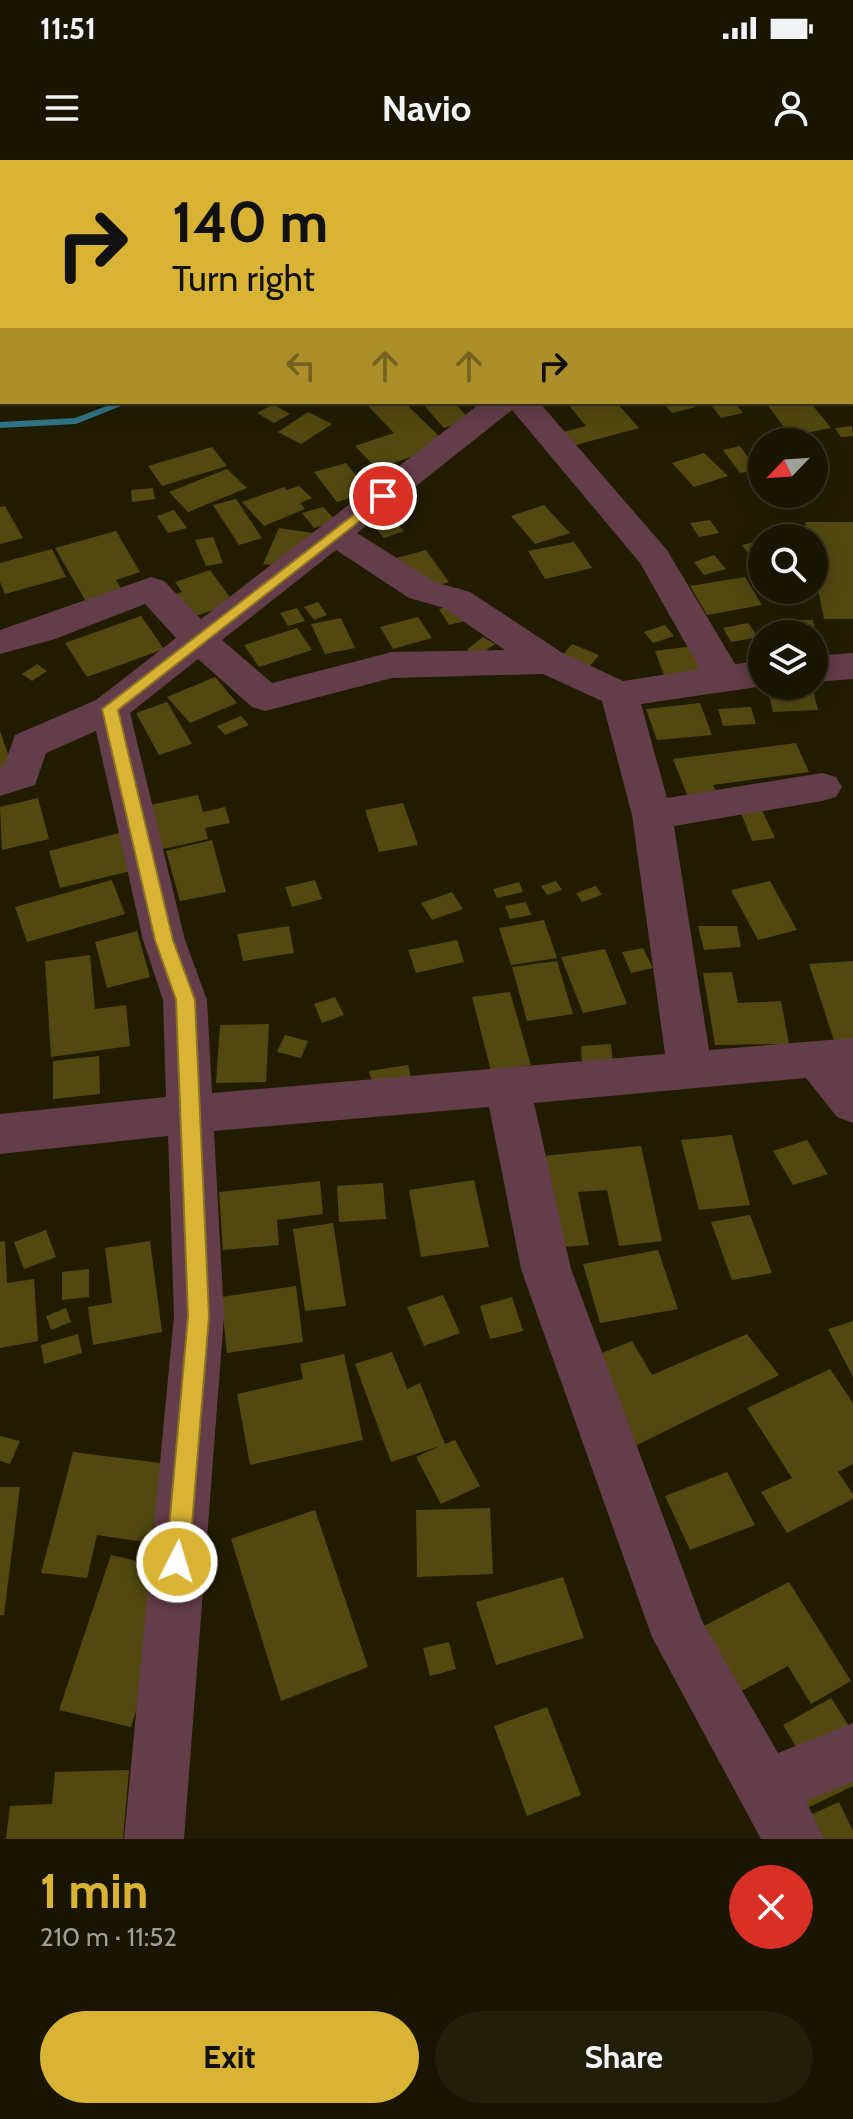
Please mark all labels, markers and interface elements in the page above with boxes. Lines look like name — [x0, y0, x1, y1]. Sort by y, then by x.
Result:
text: 11:51 — [40, 10, 96, 47]
icon: menu — [40, 86, 84, 130]
text: Navio — [382, 86, 471, 130]
icon: person — [769, 86, 813, 130]
text: 140 m — [172, 188, 328, 256]
icon: right — [40, 192, 144, 296]
text: Turn right — [172, 256, 315, 300]
icon: left — [279, 344, 323, 388]
icon: ahead — [363, 344, 407, 388]
icon: ahead — [447, 344, 491, 388]
icon: right — [531, 344, 575, 388]
north arrow — [748, 428, 828, 508]
map controls — [748, 428, 828, 700]
pin — [349, 462, 417, 530]
icon: arrive — [361, 474, 405, 518]
button: search — [748, 524, 828, 604]
button: layers — [748, 620, 828, 700]
position arrow — [135, 1520, 219, 1604]
text: 1 min — [40, 1862, 148, 1920]
button: close — [729, 1865, 813, 1949]
text: 210 m · 11:52 — [40, 1921, 177, 1953]
button: Exit — [40, 2011, 419, 2103]
button: Share — [435, 2011, 813, 2103]

